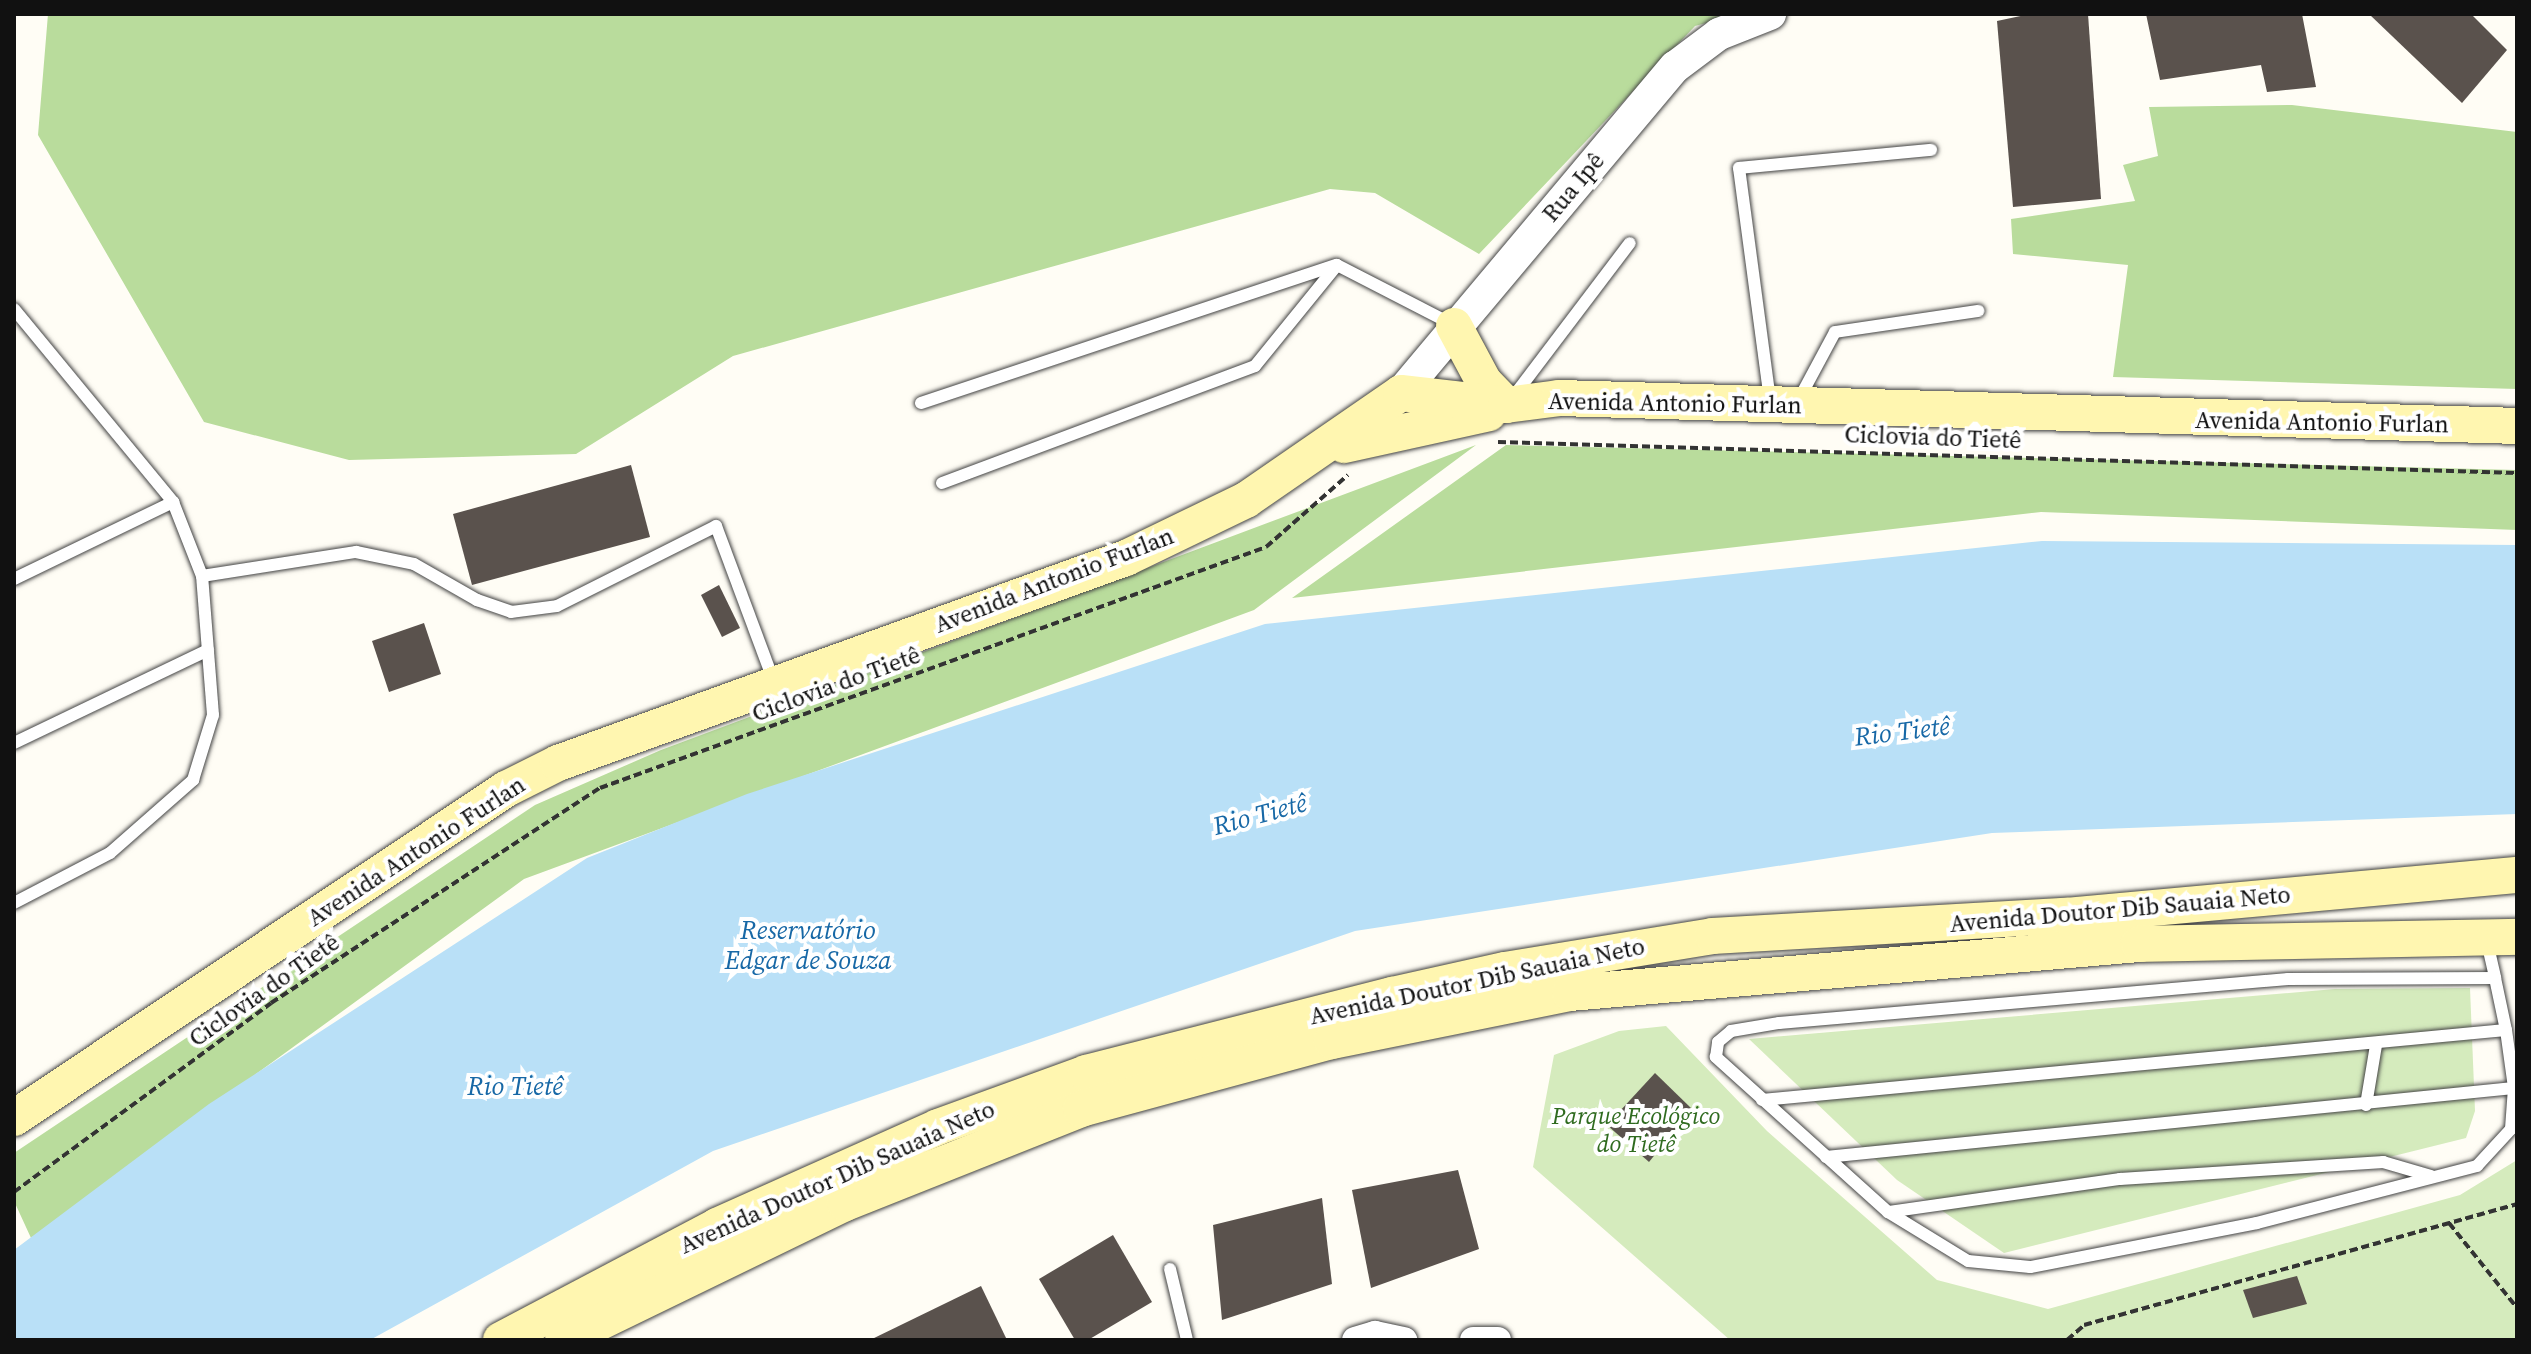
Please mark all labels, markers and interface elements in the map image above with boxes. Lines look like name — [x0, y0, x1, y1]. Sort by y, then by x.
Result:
street label: Rua Ipê — [1536, 146, 1610, 228]
street label: Avenida Antonio Furlan — [1548, 386, 1802, 420]
street label: Avenida Antonio Furlan — [2195, 405, 2449, 439]
street label: Ciclovia do Tietê — [1844, 420, 2022, 454]
street label: Avenida Antonio Furlan — [930, 521, 1178, 639]
street label: Ciclovia do Tietê — [748, 640, 924, 728]
water label: Rio Tietê — [1853, 711, 1951, 753]
street label: Avenida Antonio Furlan — [302, 770, 530, 932]
water label: Rio Tietê — [1210, 788, 1310, 842]
street label: Avenida Doutor Dib Sauaia Neto — [1948, 880, 2292, 938]
water label: Reservatório Edgar de Souza — [725, 915, 891, 976]
street label: Ciclovia do Tietê — [183, 927, 345, 1053]
street label: Avenida Doutor Dib Sauaia Neto — [1307, 931, 1647, 1031]
water label: Rio Tietê — [467, 1071, 563, 1103]
street label: Avenida Doutor Dib Sauaia Neto — [675, 1094, 999, 1260]
park label: Parque Ecológico do Tietê — [1552, 1102, 1720, 1158]

